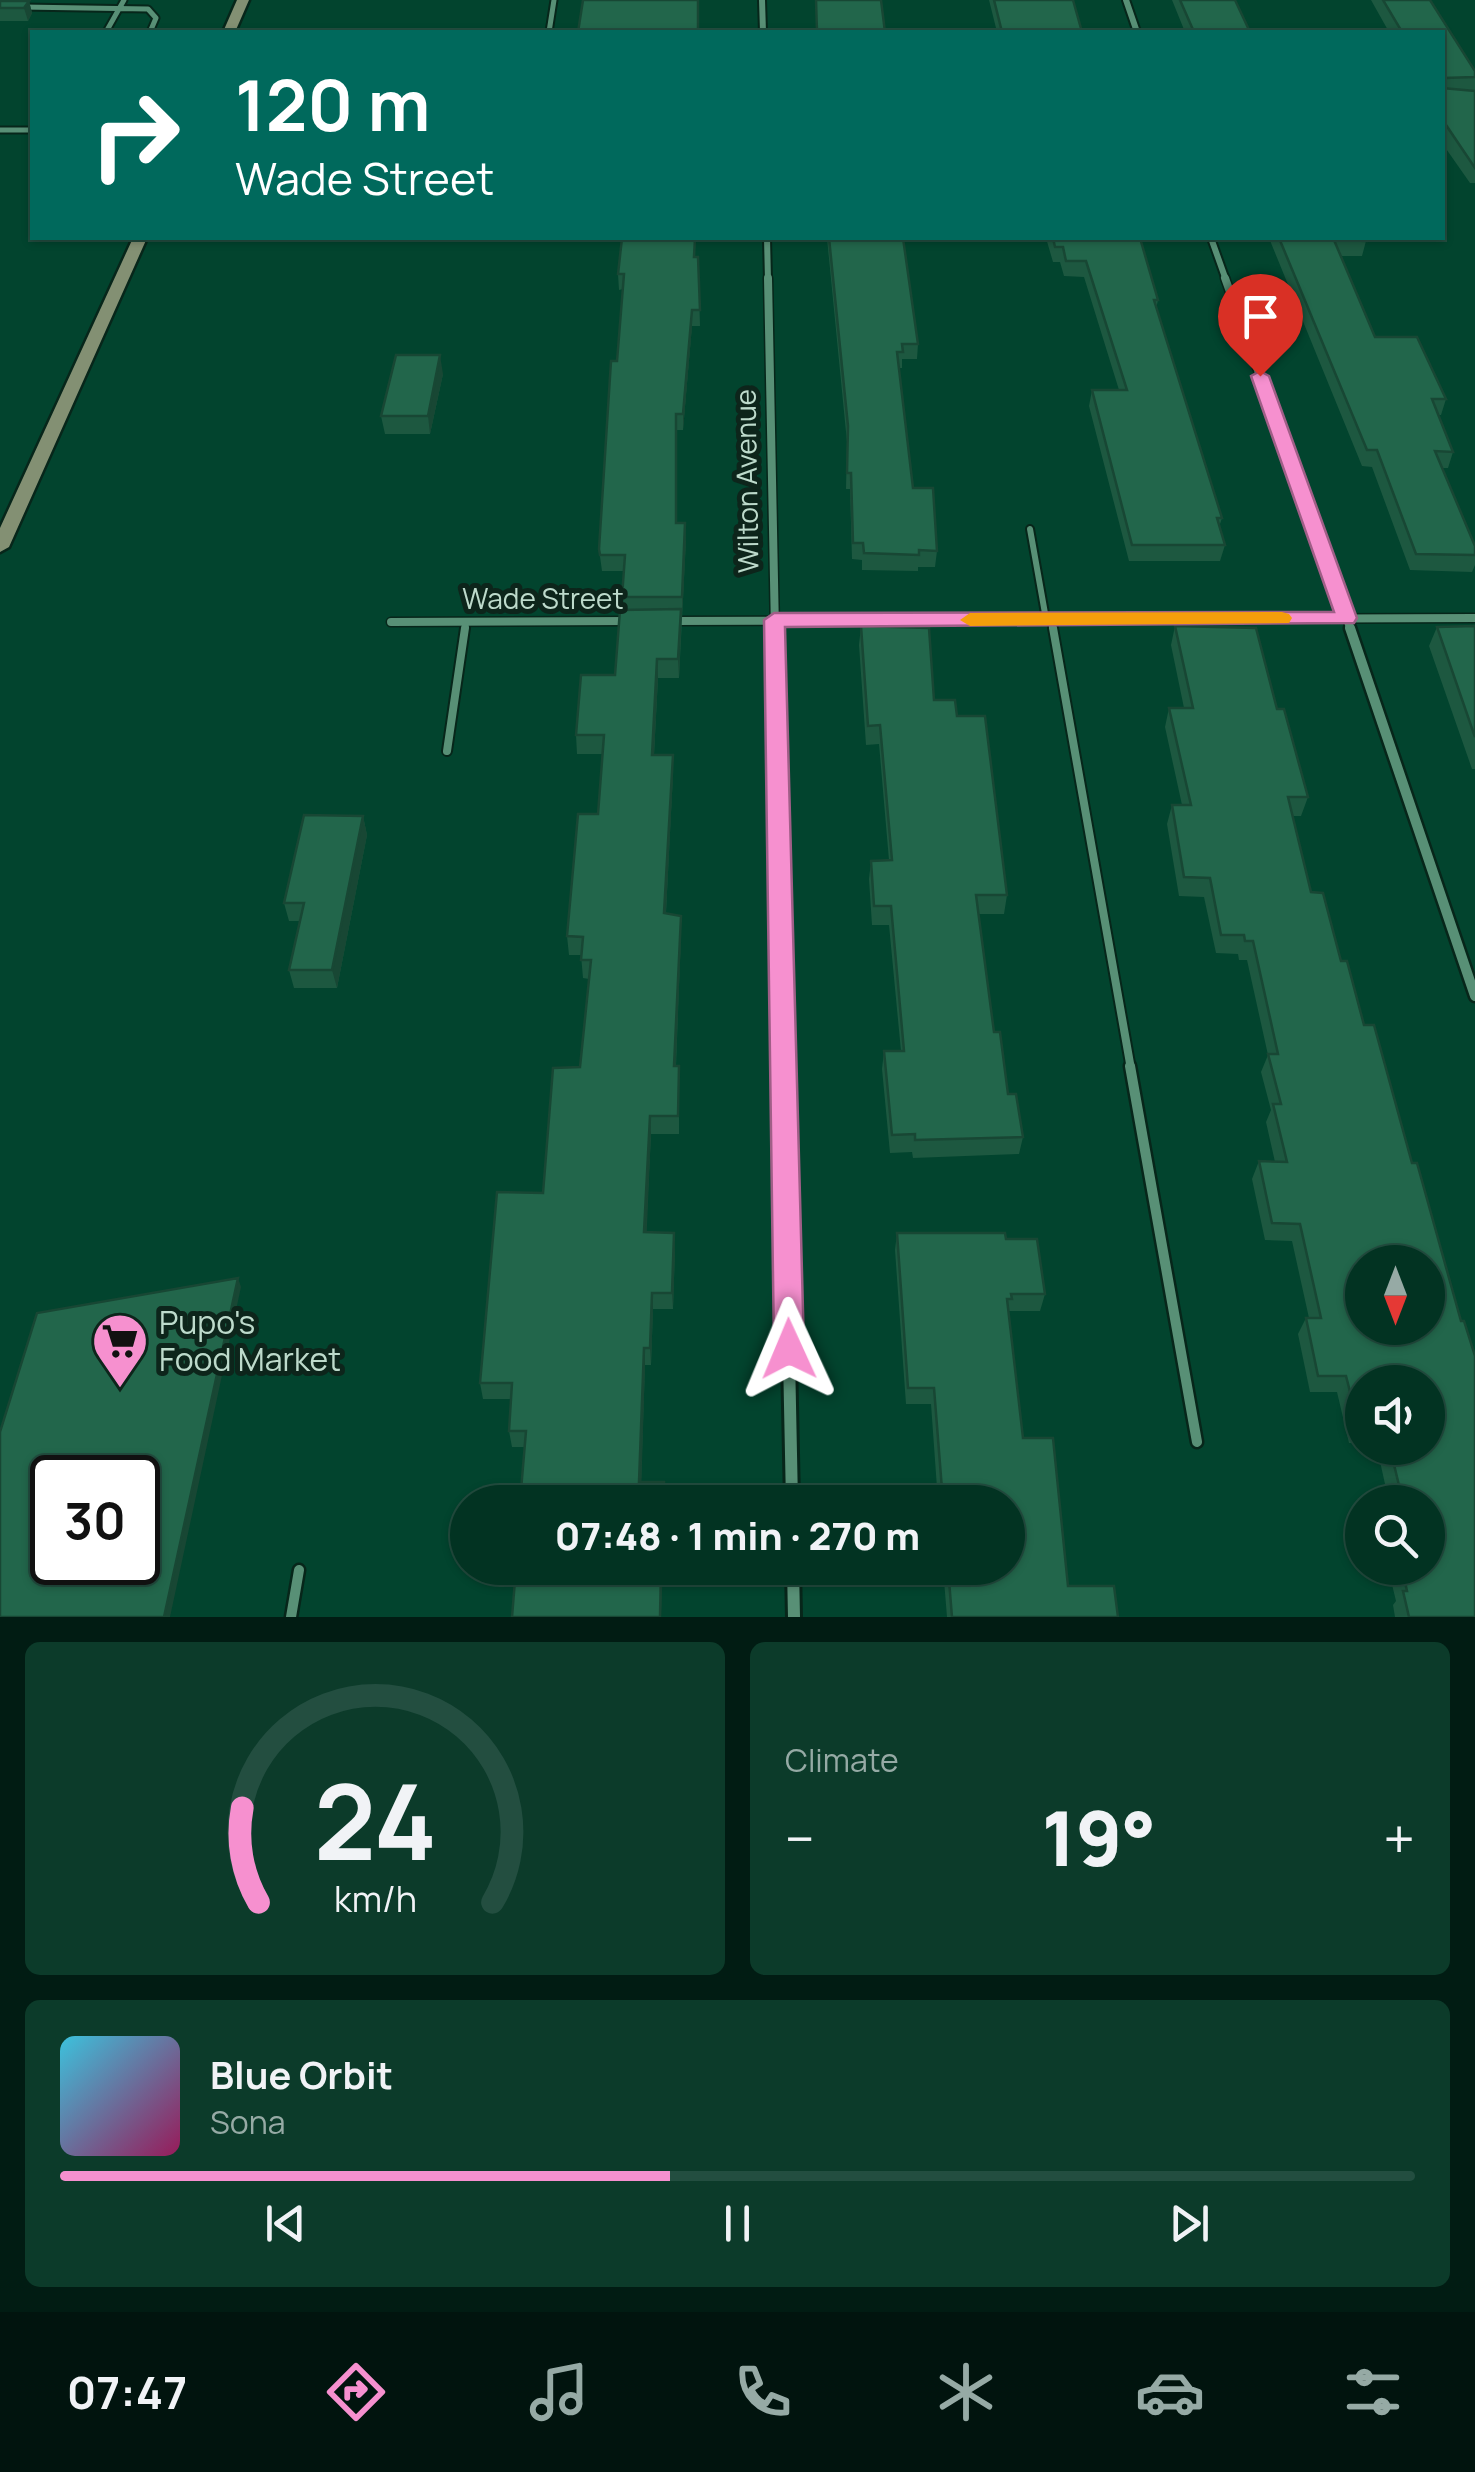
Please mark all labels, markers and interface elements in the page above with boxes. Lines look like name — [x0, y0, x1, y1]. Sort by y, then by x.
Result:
text: 120 m — [235, 56, 430, 152]
icon: right — [70, 70, 200, 200]
text: Wade Street — [235, 147, 494, 209]
pin — [1218, 274, 1303, 377]
icon: arrive — [1233, 289, 1288, 344]
street label: Wilton Avenue — [725, 389, 767, 573]
street label: Wade Street — [462, 579, 624, 617]
north arrow — [1345, 1245, 1445, 1345]
map controls — [1345, 1245, 1445, 1585]
position arrow — [737, 1297, 841, 1401]
place label: Pupo's Food Market — [159, 1300, 341, 1381]
supermarket icon: Pupo's Food Market — [90, 1311, 150, 1390]
button: sound — [1345, 1365, 1445, 1465]
speed limit sign: 30 — [30, 1455, 160, 1585]
button: search — [1345, 1485, 1445, 1585]
text: 07:48 · 1 min · 270 m — [555, 1509, 920, 1561]
text: Climate — [785, 1738, 899, 1782]
text: 24 — [313, 1749, 437, 1891]
text: 19° — [1042, 1786, 1156, 1889]
text: − — [785, 1800, 815, 1876]
text: + — [1383, 1800, 1415, 1876]
text: km/h — [333, 1874, 417, 1923]
text: Blue Orbit — [210, 2048, 393, 2100]
text: Sona — [210, 2100, 285, 2144]
icon: previous — [258, 2196, 313, 2251]
icon: pause — [710, 2196, 765, 2251]
icon: next — [1162, 2196, 1217, 2251]
icon: directions — [321, 2357, 391, 2427]
icon: music — [524, 2357, 594, 2427]
icon: phone — [728, 2357, 798, 2427]
icon: climate — [931, 2357, 1001, 2427]
icon: car — [1135, 2357, 1205, 2427]
icon: filters — [1338, 2357, 1408, 2427]
text: 07:47 — [67, 2361, 187, 2423]

